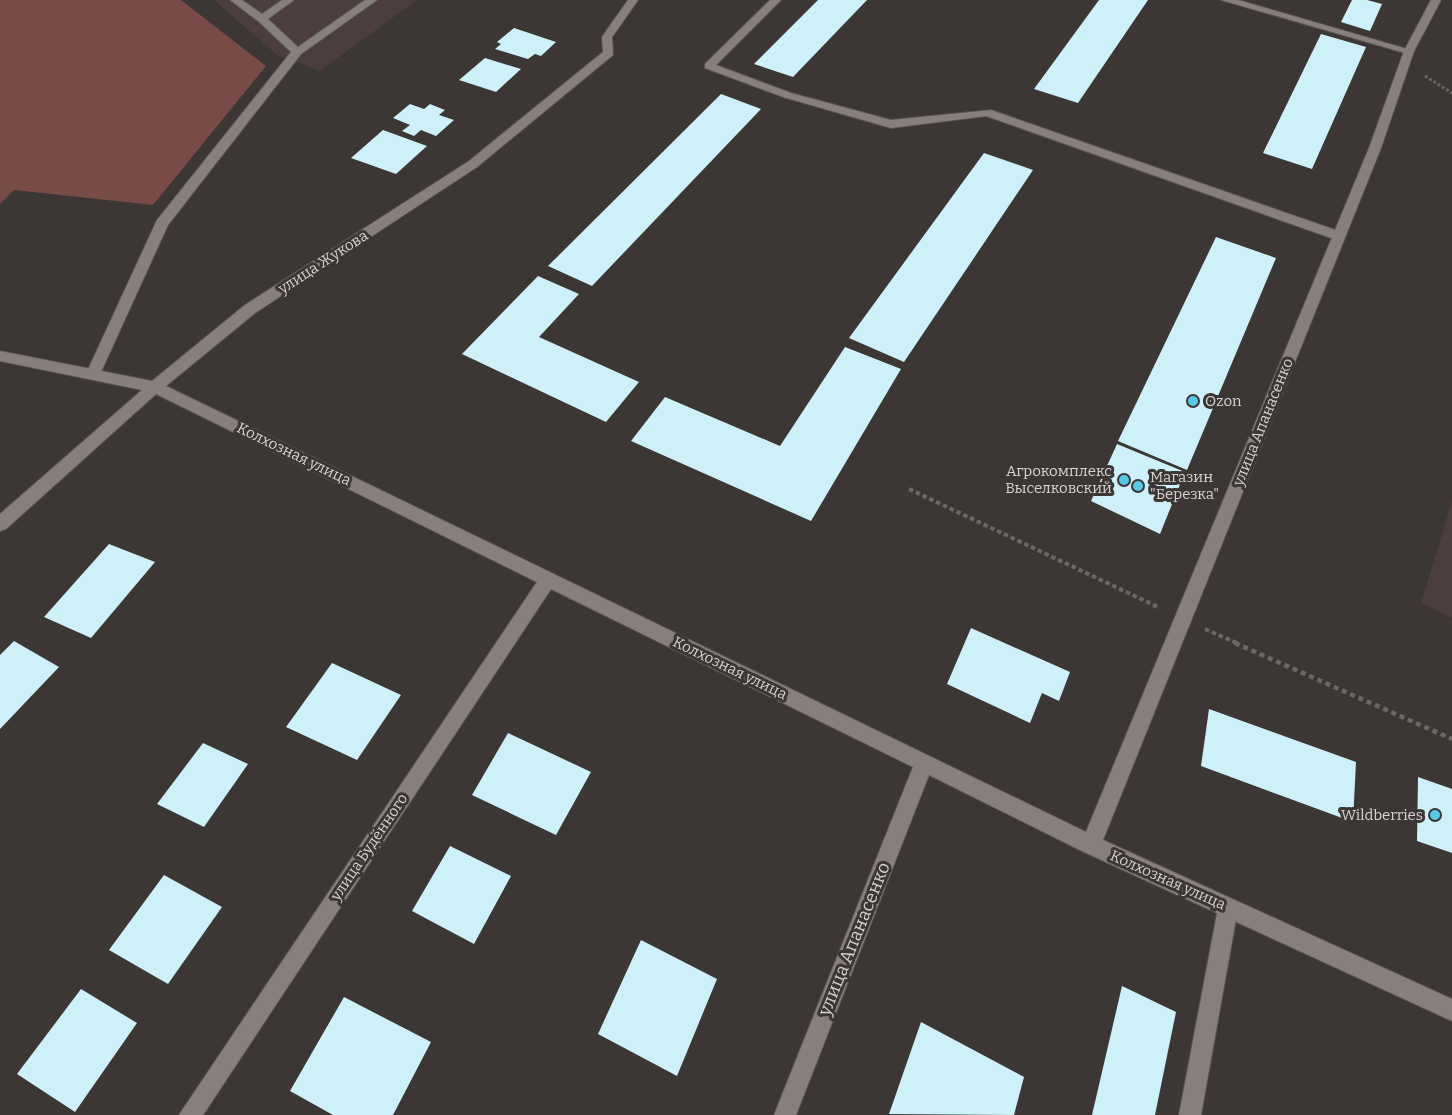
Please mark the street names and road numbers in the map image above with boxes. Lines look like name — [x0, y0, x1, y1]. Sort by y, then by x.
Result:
street label: улица Жукова — [274, 226, 371, 298]
street label: улица Апанасенко — [1229, 355, 1297, 489]
street label: Колхозная улица — [234, 419, 354, 489]
street label: Колхозная улица — [670, 633, 790, 703]
street label: улица Будённого — [326, 790, 411, 905]
street label: Колхозная улица — [1107, 846, 1229, 914]
street label: улица Апанасенко — [813, 859, 895, 1020]

